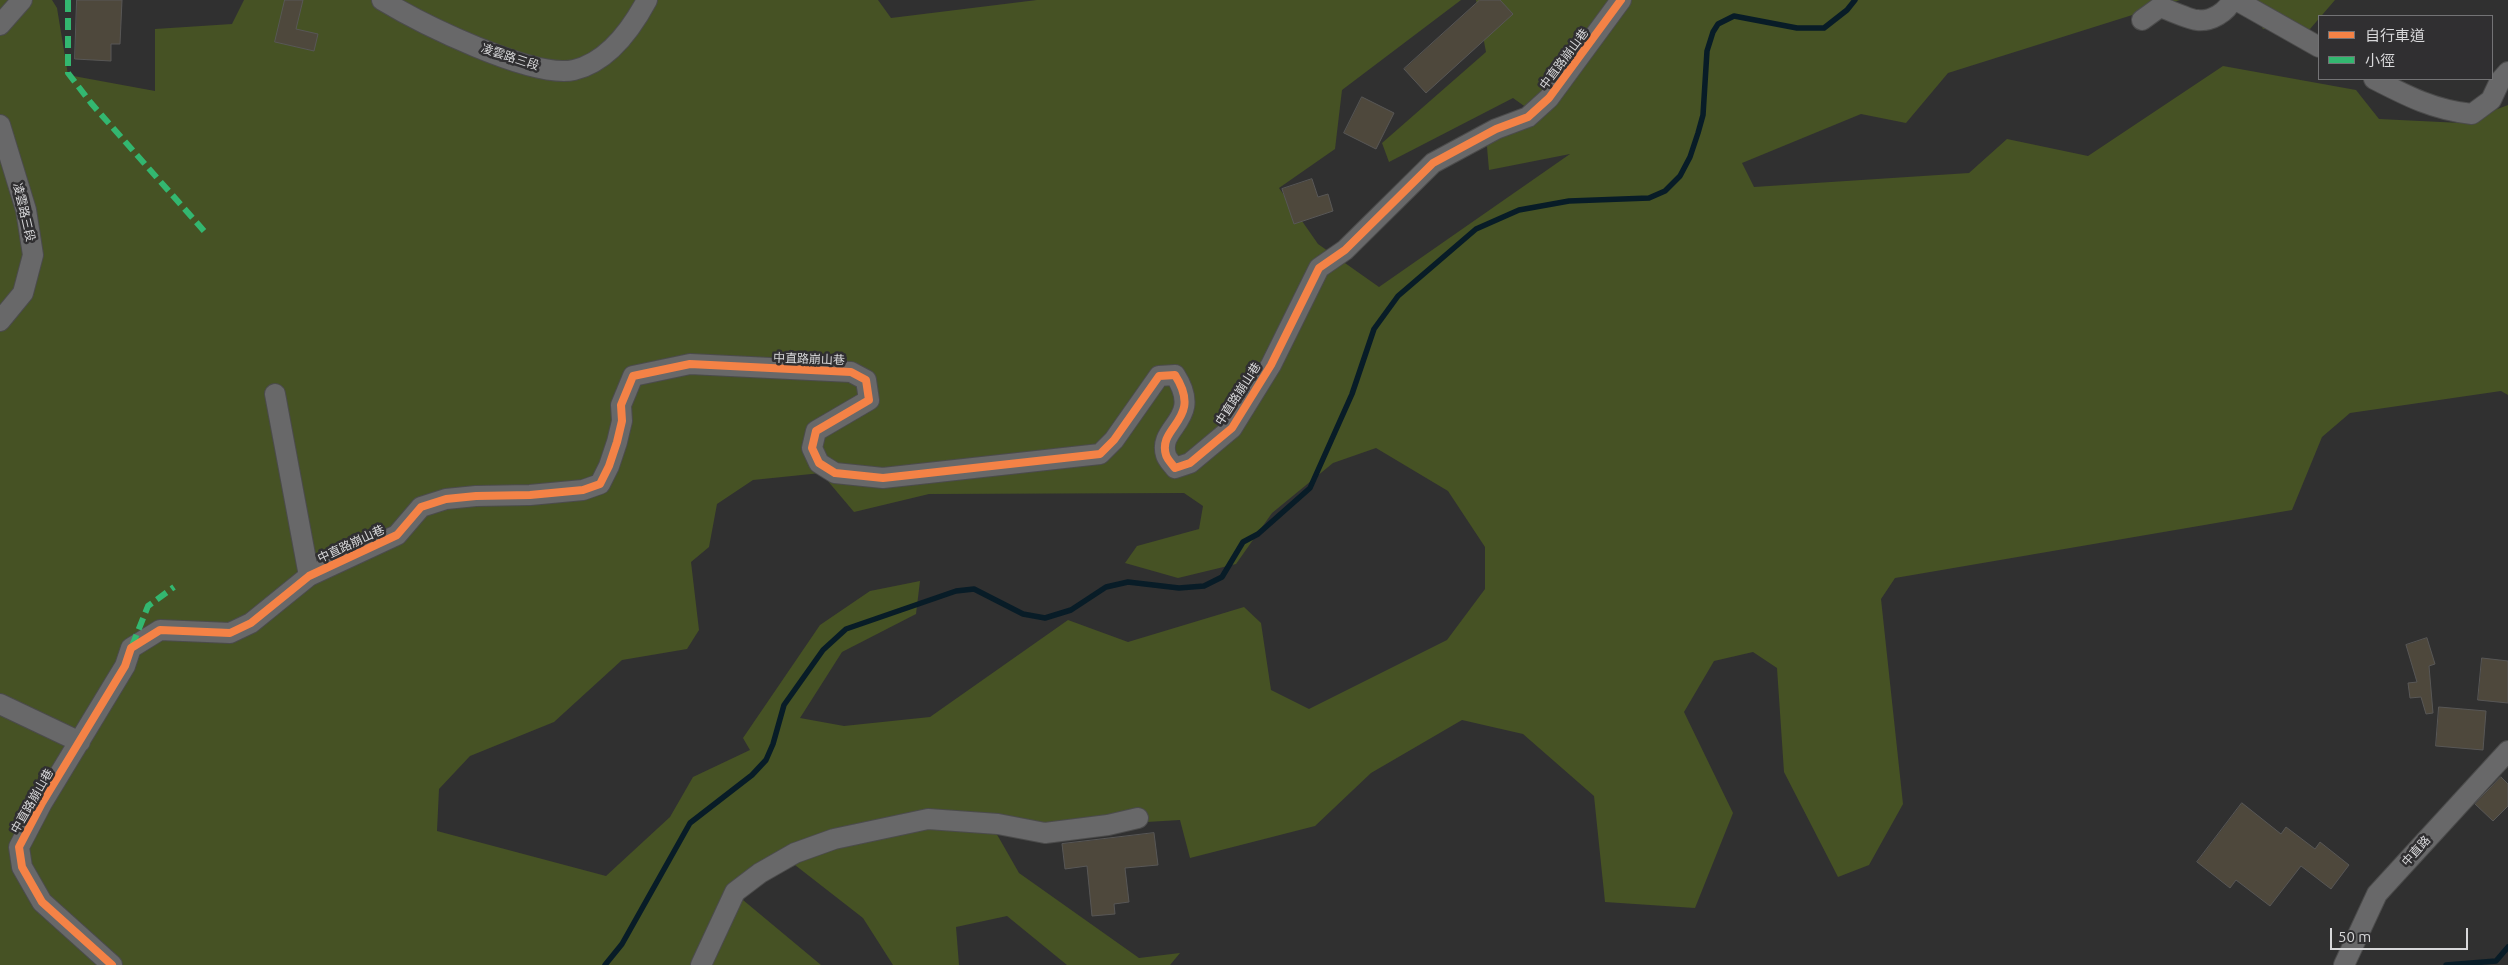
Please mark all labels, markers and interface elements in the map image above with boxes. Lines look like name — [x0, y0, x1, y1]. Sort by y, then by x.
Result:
legend — [2318, 15, 2493, 80]
street label: 中直路崩山巷 — [1537, 26, 1591, 92]
text: 自行車道 — [2365, 27, 2425, 44]
street label: 凌雲路三段 — [479, 41, 541, 73]
text: 小徑 — [2365, 52, 2395, 69]
street label: 凌雲路三段 — [10, 181, 38, 243]
street label: 中直路崩山巷 — [773, 351, 845, 367]
street label: 中直路崩山巷 — [1212, 360, 1264, 428]
street label: 中直路崩山巷 — [315, 522, 387, 566]
street label: 中直路崩山巷 — [8, 766, 56, 836]
street label: 中直路 — [2399, 833, 2433, 869]
scale bar — [2333, 918, 2470, 950]
text: 50 m — [2338, 928, 2371, 945]

